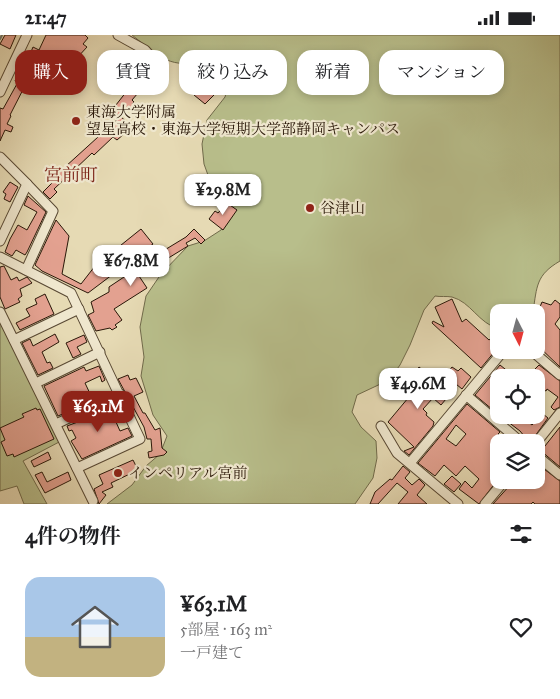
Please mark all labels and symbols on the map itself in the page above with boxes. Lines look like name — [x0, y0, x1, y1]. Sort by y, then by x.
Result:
place label: 東海大学附属 望星高校・東海大学短期大学部静岡キャンパス — [86, 103, 400, 138]
marker: 東海大学附属 望星高校・東海大学短期大学部静岡キャンパス — [70, 115, 82, 127]
district label: 宮前町 — [44, 164, 98, 186]
pin: ¥29.8M — [182, 173, 264, 216]
place label: 谷津山 — [320, 199, 365, 217]
marker: 谷津山 — [304, 202, 316, 214]
pin: ¥67.8M — [90, 245, 172, 287]
north arrow — [490, 304, 545, 359]
pin: ¥49.6M — [377, 367, 459, 410]
pin: ¥63.1M — [57, 391, 139, 433]
place label: インペリアル宮前 — [128, 464, 247, 482]
marker: インペリアル宮前 — [112, 467, 124, 479]

